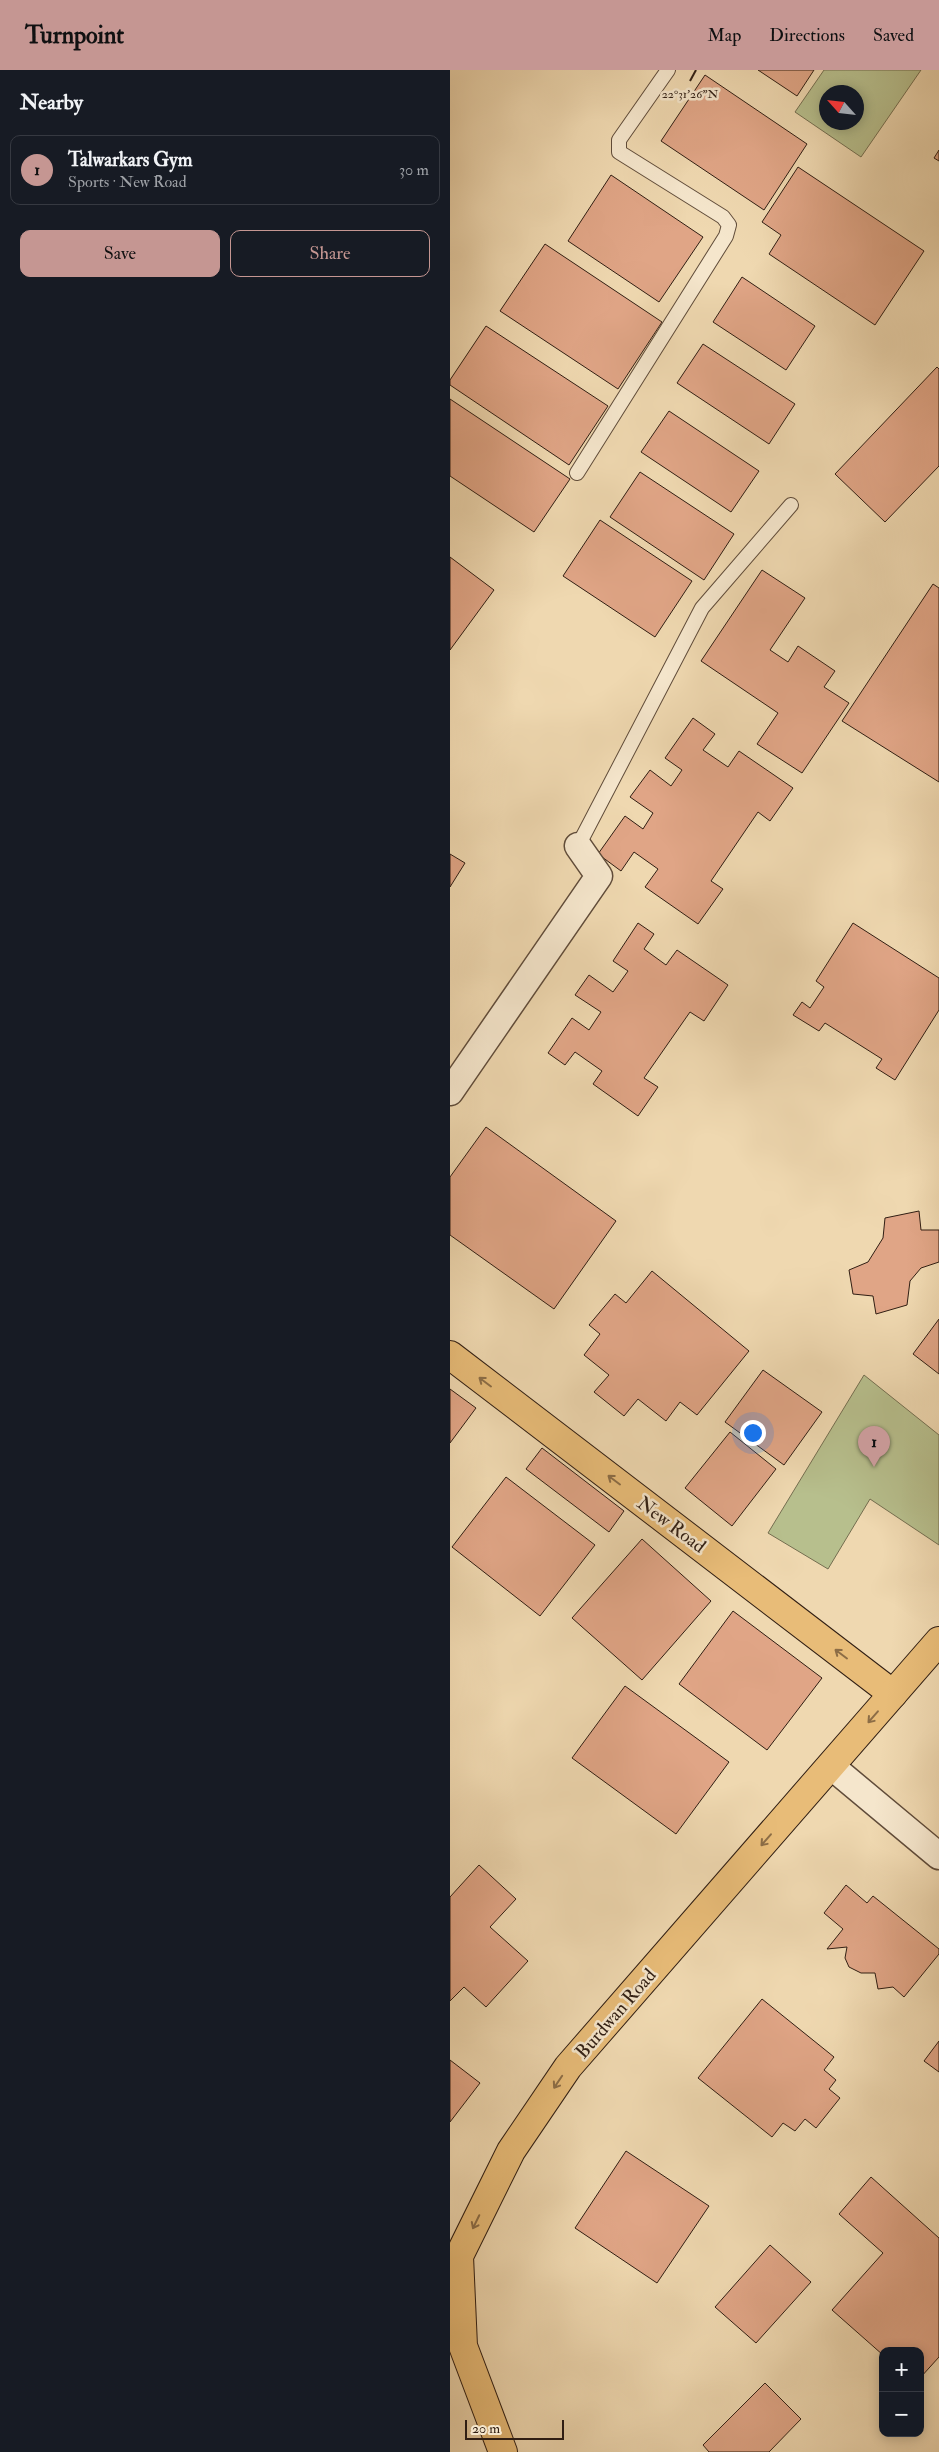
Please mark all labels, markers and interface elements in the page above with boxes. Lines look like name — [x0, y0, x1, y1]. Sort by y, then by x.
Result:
text: Turnpoint — [25, 20, 124, 51]
text: Map — [708, 24, 741, 47]
text: Directions — [769, 24, 845, 47]
text: Saved — [873, 24, 914, 47]
north arrow — [819, 85, 864, 130]
text: 22°31'26"N — [662, 87, 718, 102]
text: Nearby — [20, 89, 83, 116]
text: Talwarkars Gym — [68, 148, 192, 172]
text: 1 — [34, 160, 40, 180]
text: 30 m — [399, 160, 429, 180]
text: Sports · New Road — [68, 172, 187, 192]
button: Save — [20, 230, 220, 277]
button: Share — [230, 230, 430, 277]
one-way arrow — [479, 1376, 492, 1387]
your location — [740, 1420, 766, 1446]
pin: 1 — [858, 1426, 890, 1467]
one-way arrow — [608, 1475, 621, 1486]
street label: New Road — [632, 1491, 711, 1559]
one-way arrow — [835, 1648, 848, 1659]
one-way arrow — [867, 1711, 879, 1724]
one-way arrow — [760, 1833, 772, 1846]
street label: Burdwan Road — [570, 1963, 662, 2064]
one-way arrow — [553, 2075, 563, 2089]
one-way arrow — [470, 2214, 480, 2229]
map controls — [879, 2347, 924, 2437]
button: + — [879, 2347, 924, 2392]
button: − — [879, 2392, 924, 2437]
scale bar — [465, 2417, 564, 2440]
text: 20 m — [472, 2420, 500, 2437]

